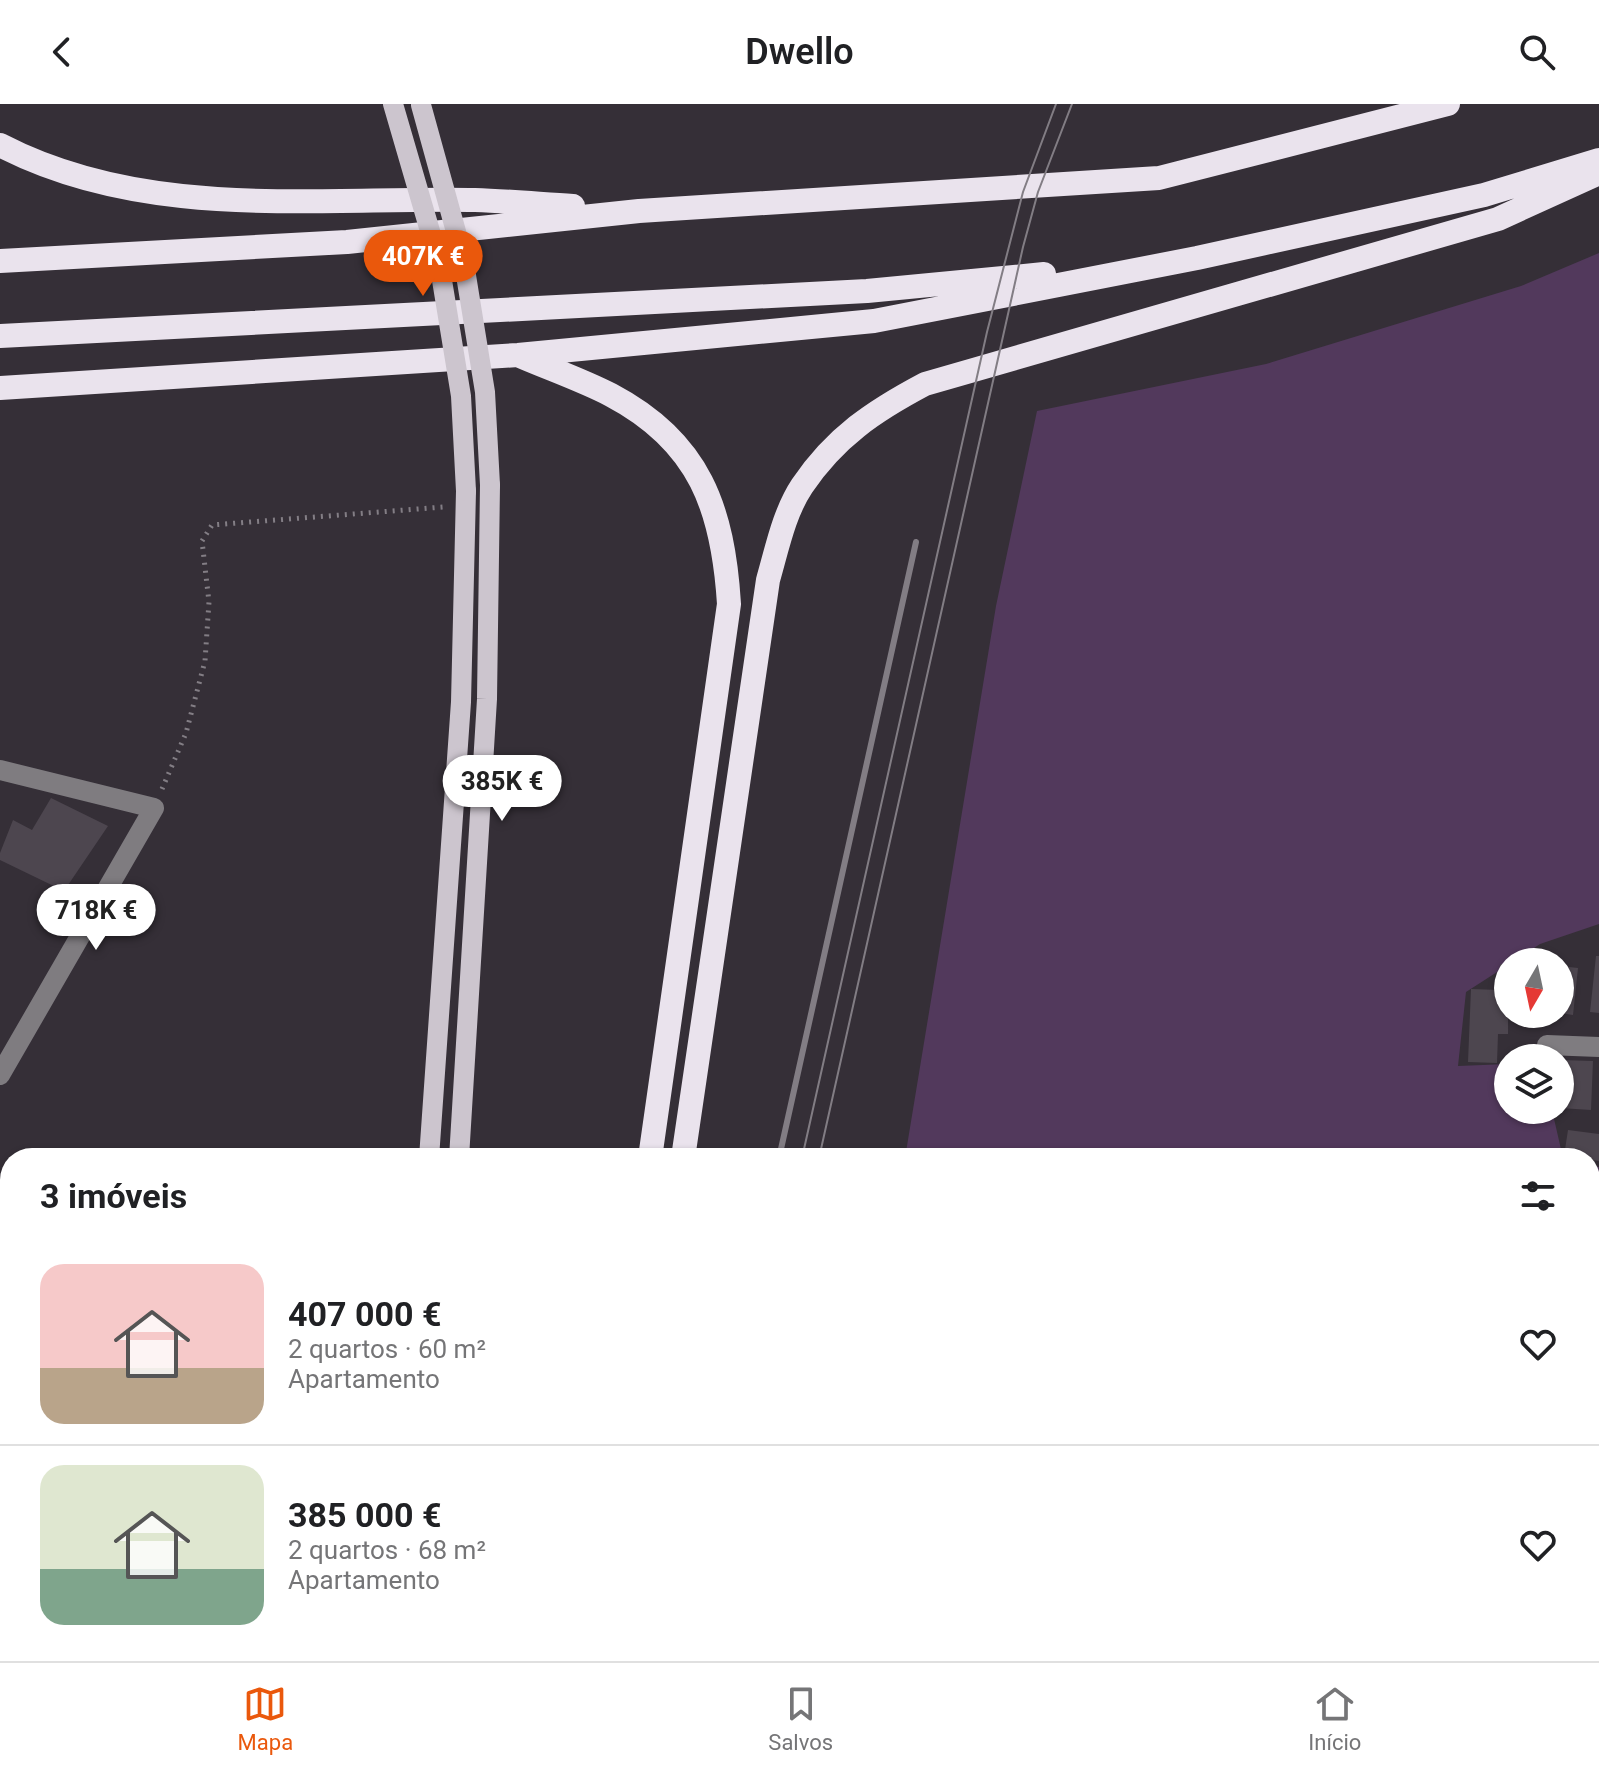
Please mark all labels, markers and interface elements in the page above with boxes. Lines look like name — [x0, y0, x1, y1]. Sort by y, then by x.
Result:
icon: back — [40, 30, 84, 74]
icon: search — [1515, 30, 1559, 74]
text: Dwello — [745, 31, 854, 73]
pin: 407K € — [358, 230, 488, 298]
text: 407K € — [382, 241, 464, 271]
pin: 385K € — [437, 755, 567, 823]
text: 385K € — [461, 766, 543, 796]
pin: 718K € — [31, 884, 161, 952]
text: 718K € — [55, 895, 137, 925]
north arrow — [1494, 948, 1574, 1028]
map controls — [1494, 948, 1574, 1124]
button: layers — [1494, 1044, 1574, 1124]
icon: filters — [1516, 1174, 1560, 1218]
text: 3 imóveis — [40, 1176, 187, 1216]
text: 407 000 € — [288, 1294, 441, 1334]
icon: home — [104, 1296, 200, 1392]
icon: heart — [1516, 1322, 1560, 1366]
text: 2 quartos · 60 m² — [288, 1334, 486, 1364]
text: Apartamento — [288, 1364, 440, 1394]
text: 385 000 € — [288, 1495, 441, 1535]
icon: home — [104, 1497, 200, 1593]
icon: heart — [1516, 1523, 1560, 1567]
text: 2 quartos · 68 m² — [288, 1535, 486, 1565]
text: Apartamento — [288, 1565, 440, 1595]
tab: Mapa — [238, 1682, 293, 1755]
tab: Salvos — [768, 1682, 833, 1755]
tab: Início — [1308, 1682, 1361, 1755]

